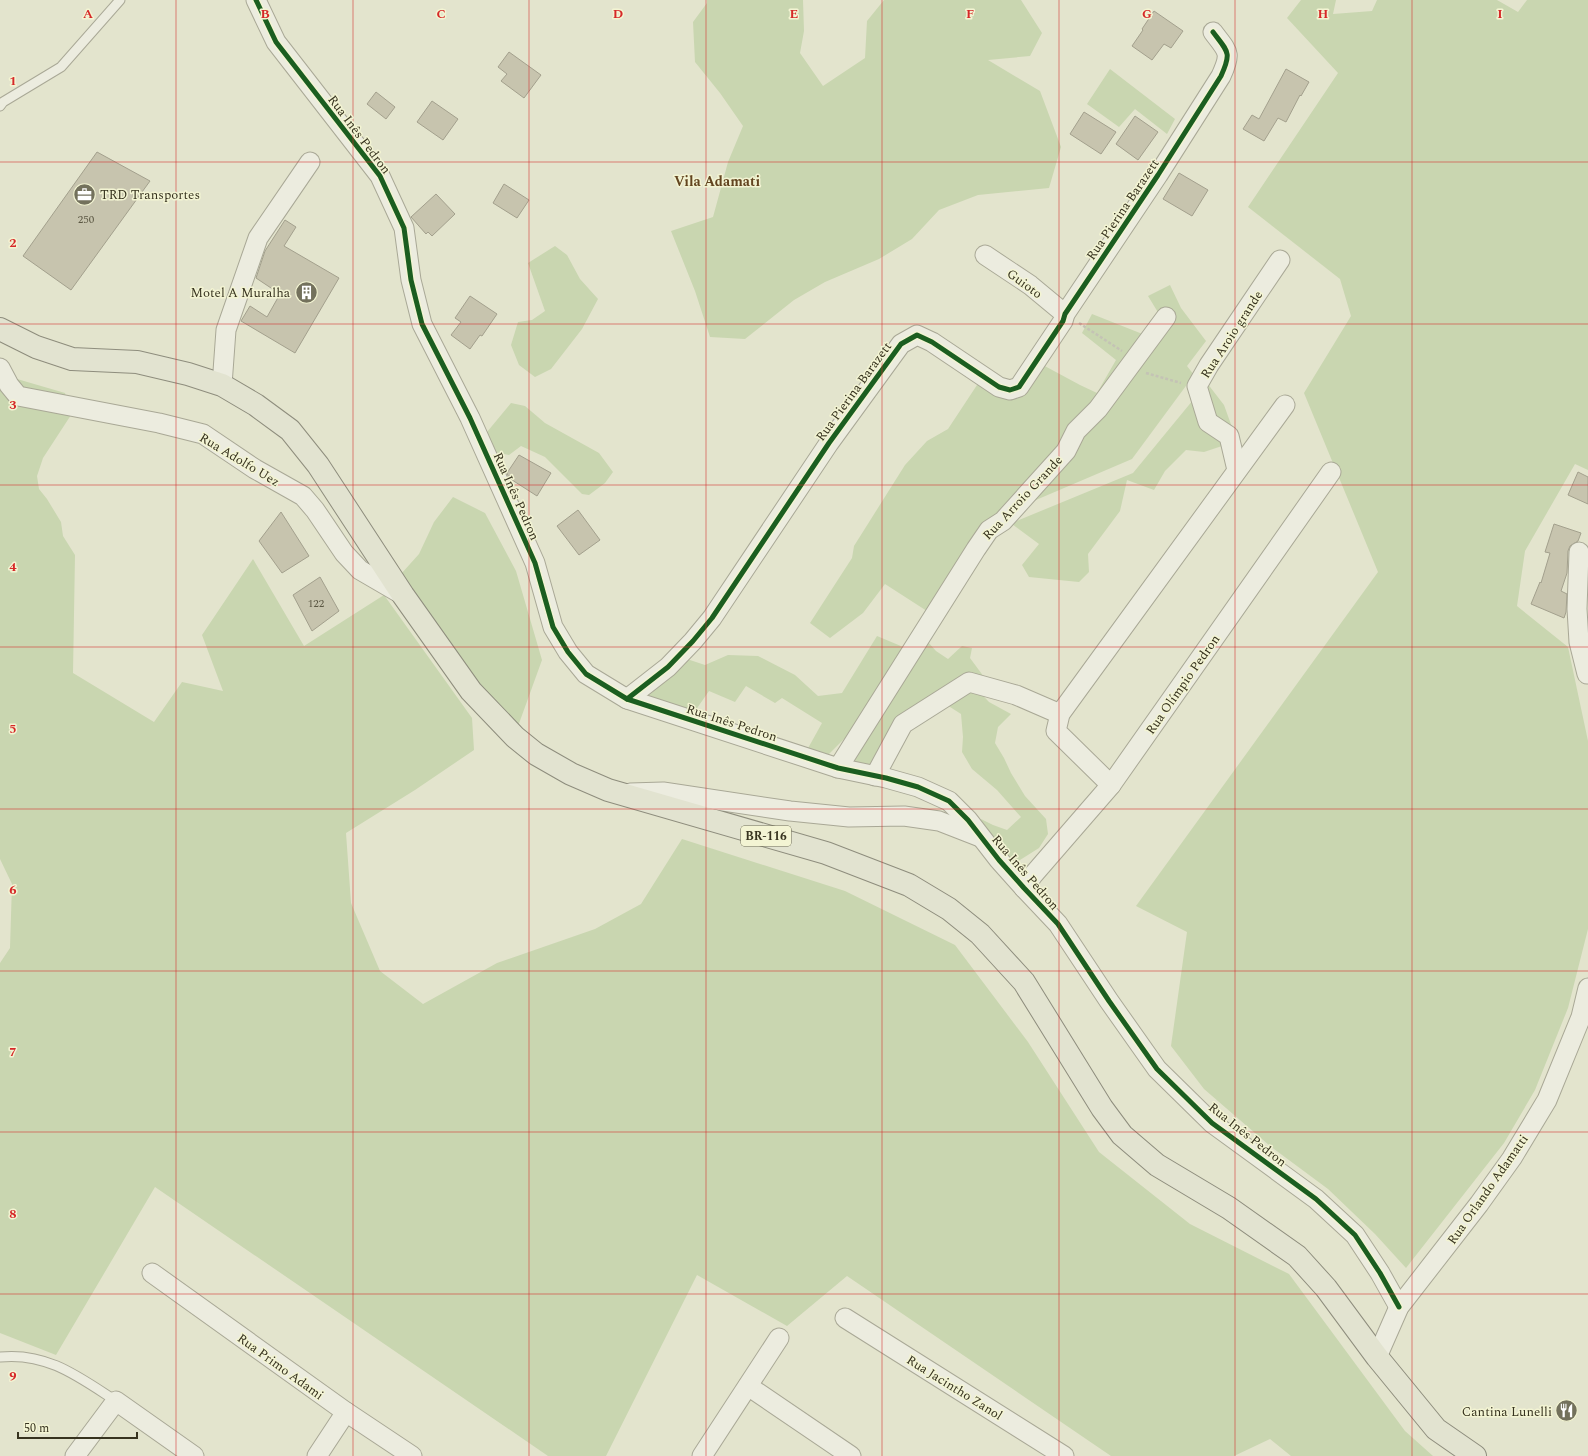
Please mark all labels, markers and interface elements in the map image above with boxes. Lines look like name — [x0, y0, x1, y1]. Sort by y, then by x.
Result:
text: A — [83, 4, 93, 24]
text: B — [260, 4, 270, 24]
text: C — [436, 4, 446, 24]
text: D — [613, 4, 623, 24]
text: E — [790, 4, 799, 24]
text: F — [966, 4, 974, 24]
text: G — [1142, 4, 1152, 24]
text: H — [1318, 4, 1329, 24]
text: I — [1497, 4, 1503, 24]
text: 1 — [9, 71, 17, 91]
street label: Rua Inês Pedron — [323, 91, 396, 179]
street label: Rua Pierina Barazett — [1081, 155, 1164, 264]
district label: Vila Adamati — [674, 171, 760, 192]
office icon: TRD Transportes — [71, 181, 97, 207]
place label: TRD Transportes — [100, 185, 200, 205]
house number: 250 — [78, 211, 95, 228]
text: 2 — [9, 233, 17, 253]
street label: Guioto — [1002, 264, 1046, 304]
building icon: Motel A Muralha — [293, 279, 319, 305]
place label: Motel A Muralha — [191, 283, 291, 303]
street label: Rua Aroio grande — [1196, 287, 1268, 383]
street label: Rua Pierina Barazett — [811, 337, 897, 445]
text: 3 — [9, 395, 17, 415]
street label: Rua Adolfo Uez — [195, 428, 283, 492]
street label: Rua Inês Pedron — [488, 449, 545, 544]
street label: Rua Arroio Grande — [978, 451, 1067, 545]
text: 4 — [9, 557, 17, 577]
house number: 122 — [308, 595, 325, 612]
street label: Rua Olímpio Pedron — [1141, 630, 1225, 739]
street label: Rua Inês Pedron — [684, 699, 780, 747]
text: 5 — [9, 719, 17, 739]
road number: BR-116 — [741, 826, 791, 846]
street label: Rua Inês Pedron — [987, 830, 1064, 915]
text: 6 — [9, 880, 17, 900]
text: 7 — [9, 1042, 17, 1062]
street label: Rua Inês Pedron — [1204, 1098, 1291, 1172]
street label: Rua Orlando Adamatti — [1442, 1130, 1533, 1249]
text: 8 — [9, 1204, 17, 1224]
street label: Rua Primo Adami — [233, 1329, 328, 1405]
street label: Rua Jacintho Zanol — [903, 1350, 1007, 1426]
text: 9 — [9, 1366, 17, 1386]
restaurant icon: Cantina Lunelli — [1554, 1398, 1580, 1424]
place label: Cantina Lunelli — [1462, 1402, 1552, 1422]
scale bar — [18, 1414, 137, 1440]
text: 50 m — [24, 1419, 49, 1438]

